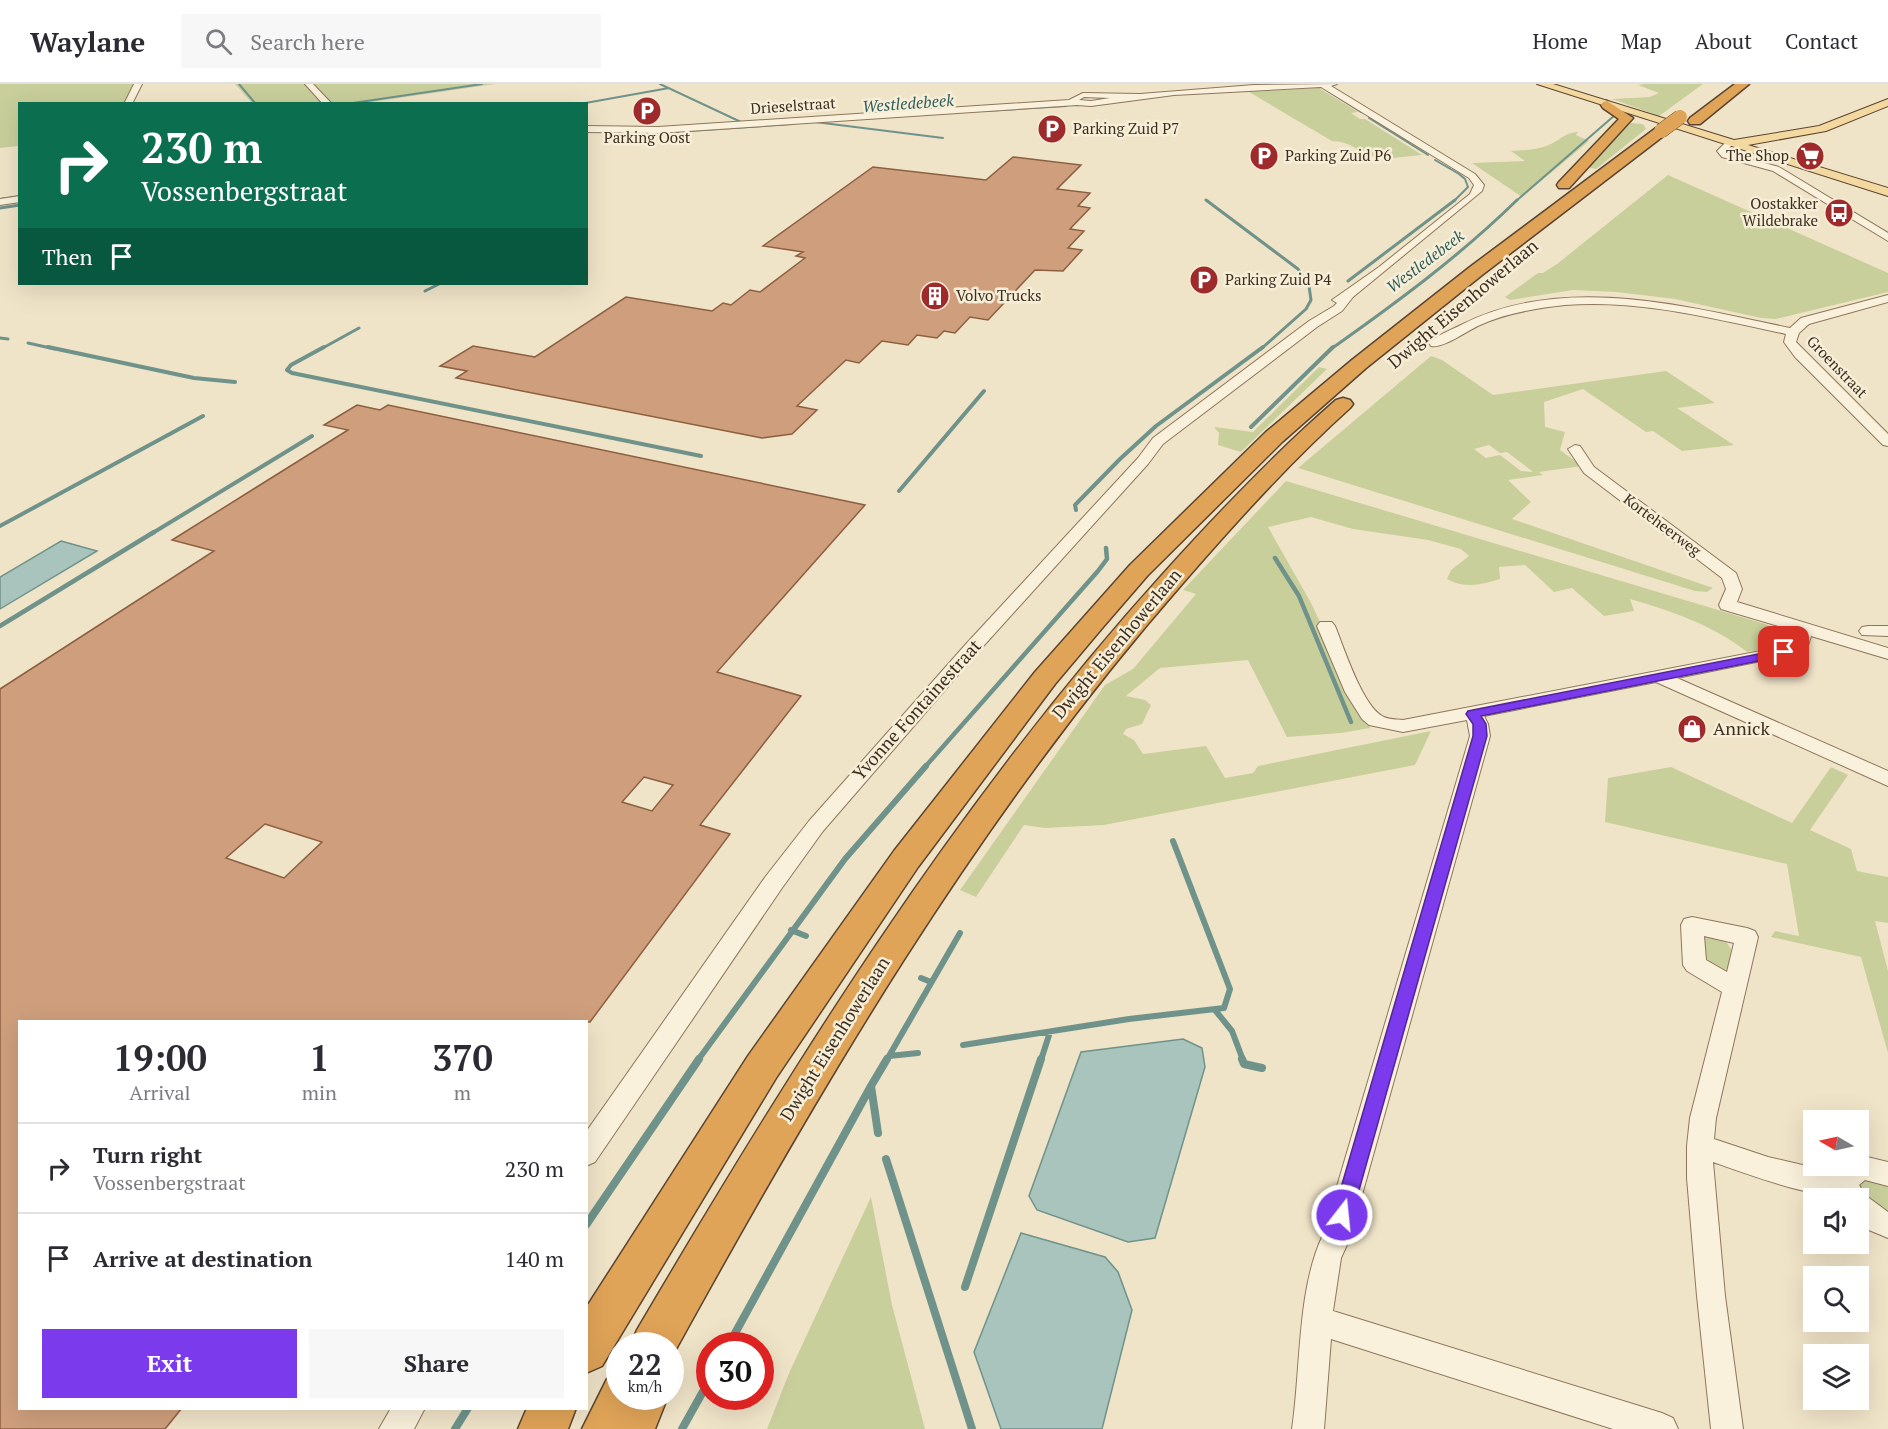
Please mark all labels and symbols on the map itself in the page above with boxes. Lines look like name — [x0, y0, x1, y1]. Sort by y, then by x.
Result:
water label: Westledebeek — [862, 89, 955, 117]
street label: Drieselstraat — [750, 92, 837, 118]
parking icon: Parking Oost — [631, 95, 663, 127]
parking icon: Parking Zuid P7 — [1036, 113, 1068, 145]
place label: Parking Zuid P7 — [1073, 118, 1179, 138]
place label: Parking Oost — [604, 127, 691, 147]
parking icon: Parking Zuid P6 — [1248, 140, 1280, 172]
supermarket icon: The Shop — [1794, 140, 1826, 172]
place label: Parking Zuid P6 — [1285, 145, 1391, 165]
place label: The Shop — [1726, 145, 1789, 165]
place label: Oostakker Wildebrake — [1742, 193, 1818, 230]
bus stop icon: Oostakker Wildebrake — [1823, 197, 1855, 229]
water label: Westledebeek — [1382, 224, 1468, 297]
street label: Dwight Eisenhowerlaan — [1382, 233, 1543, 373]
parking icon: Parking Zuid P4 — [1188, 264, 1220, 296]
place label: Parking Zuid P4 — [1225, 269, 1331, 289]
building icon: Volvo Trucks — [919, 280, 951, 312]
place label: Volvo Trucks — [956, 285, 1041, 305]
street label: Groenstraat — [1803, 331, 1873, 402]
street label: Korteheerweg — [1620, 488, 1706, 561]
street label: Dwight Eisenhowerlaan — [1046, 563, 1186, 724]
pin — [1758, 626, 1809, 677]
street label: Yvonne Fontainestraat — [847, 634, 986, 785]
shop icon: Annick — [1676, 713, 1708, 745]
place label: Annick — [1713, 716, 1770, 740]
street label: Dwight Eisenhowerlaan — [774, 952, 895, 1125]
north arrow — [1803, 1110, 1869, 1176]
position arrow — [1310, 1183, 1374, 1247]
speed limit sign: 30 — [696, 1332, 774, 1410]

